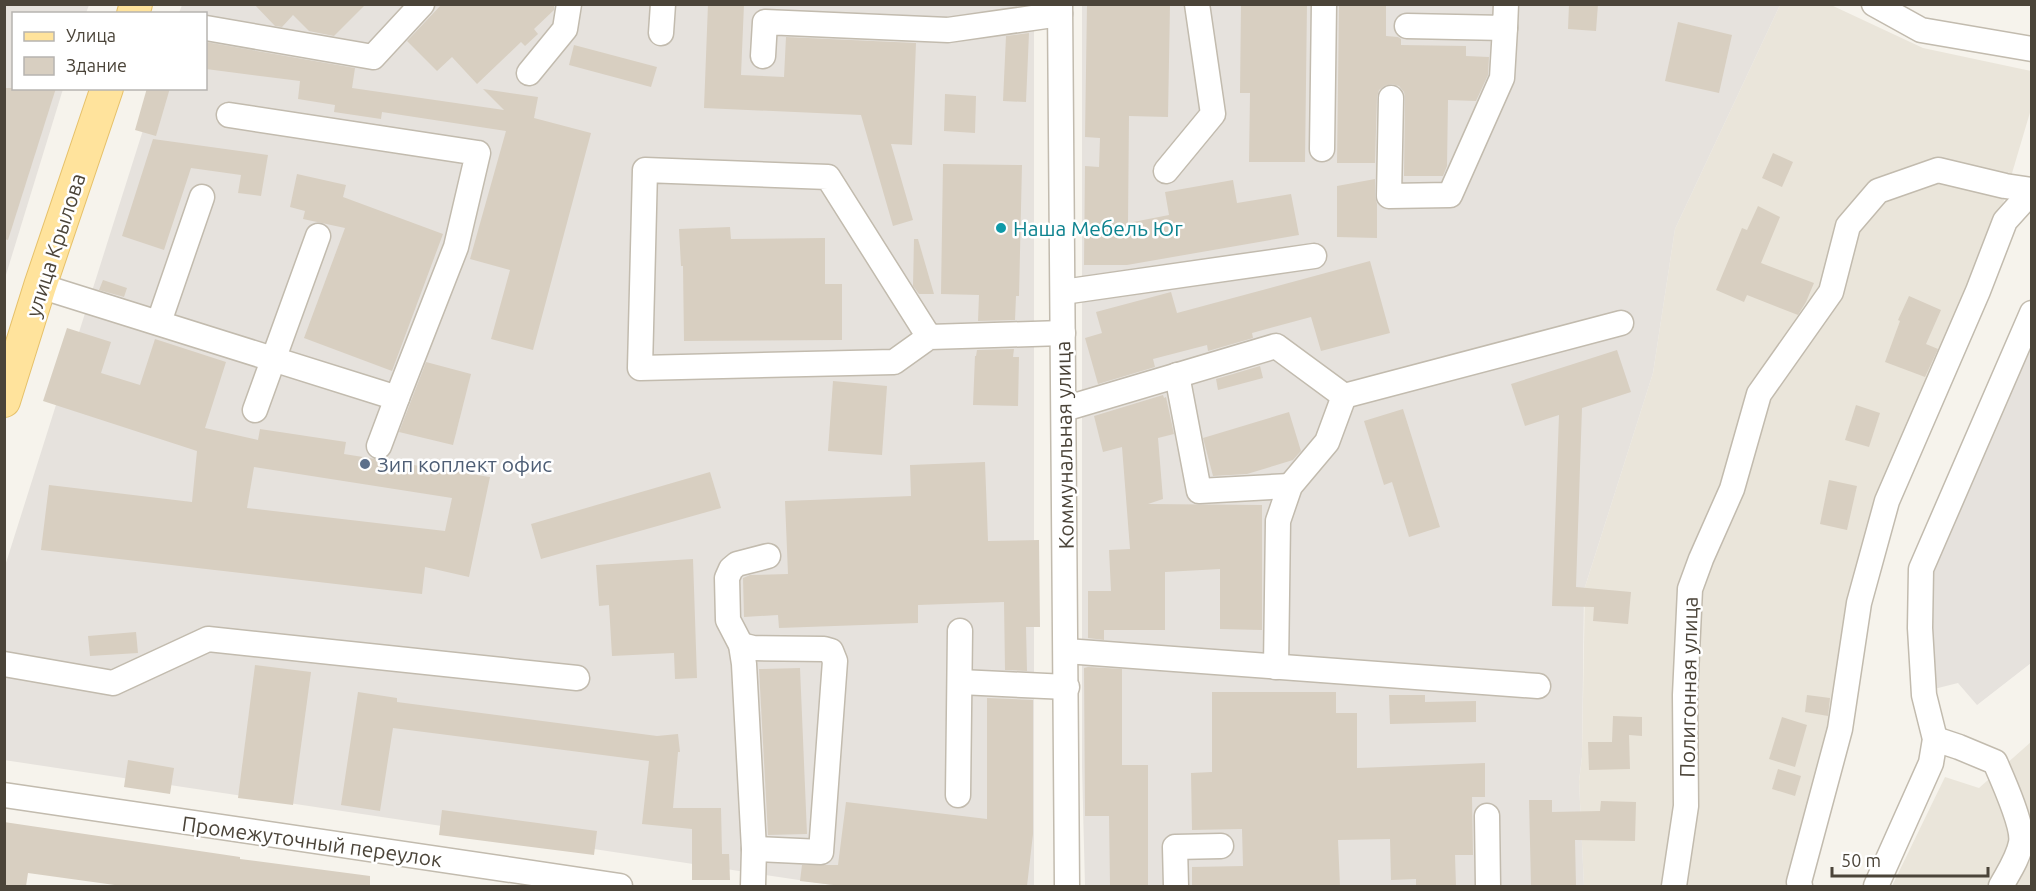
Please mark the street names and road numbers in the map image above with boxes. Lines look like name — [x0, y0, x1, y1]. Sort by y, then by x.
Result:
street label: улица Крылова — [20, 170, 90, 320]
street label: Коммунальная улица — [1050, 341, 1078, 549]
street label: Полигонная улица — [1674, 596, 1702, 778]
street label: Промежуточный переулок — [180, 811, 444, 871]

